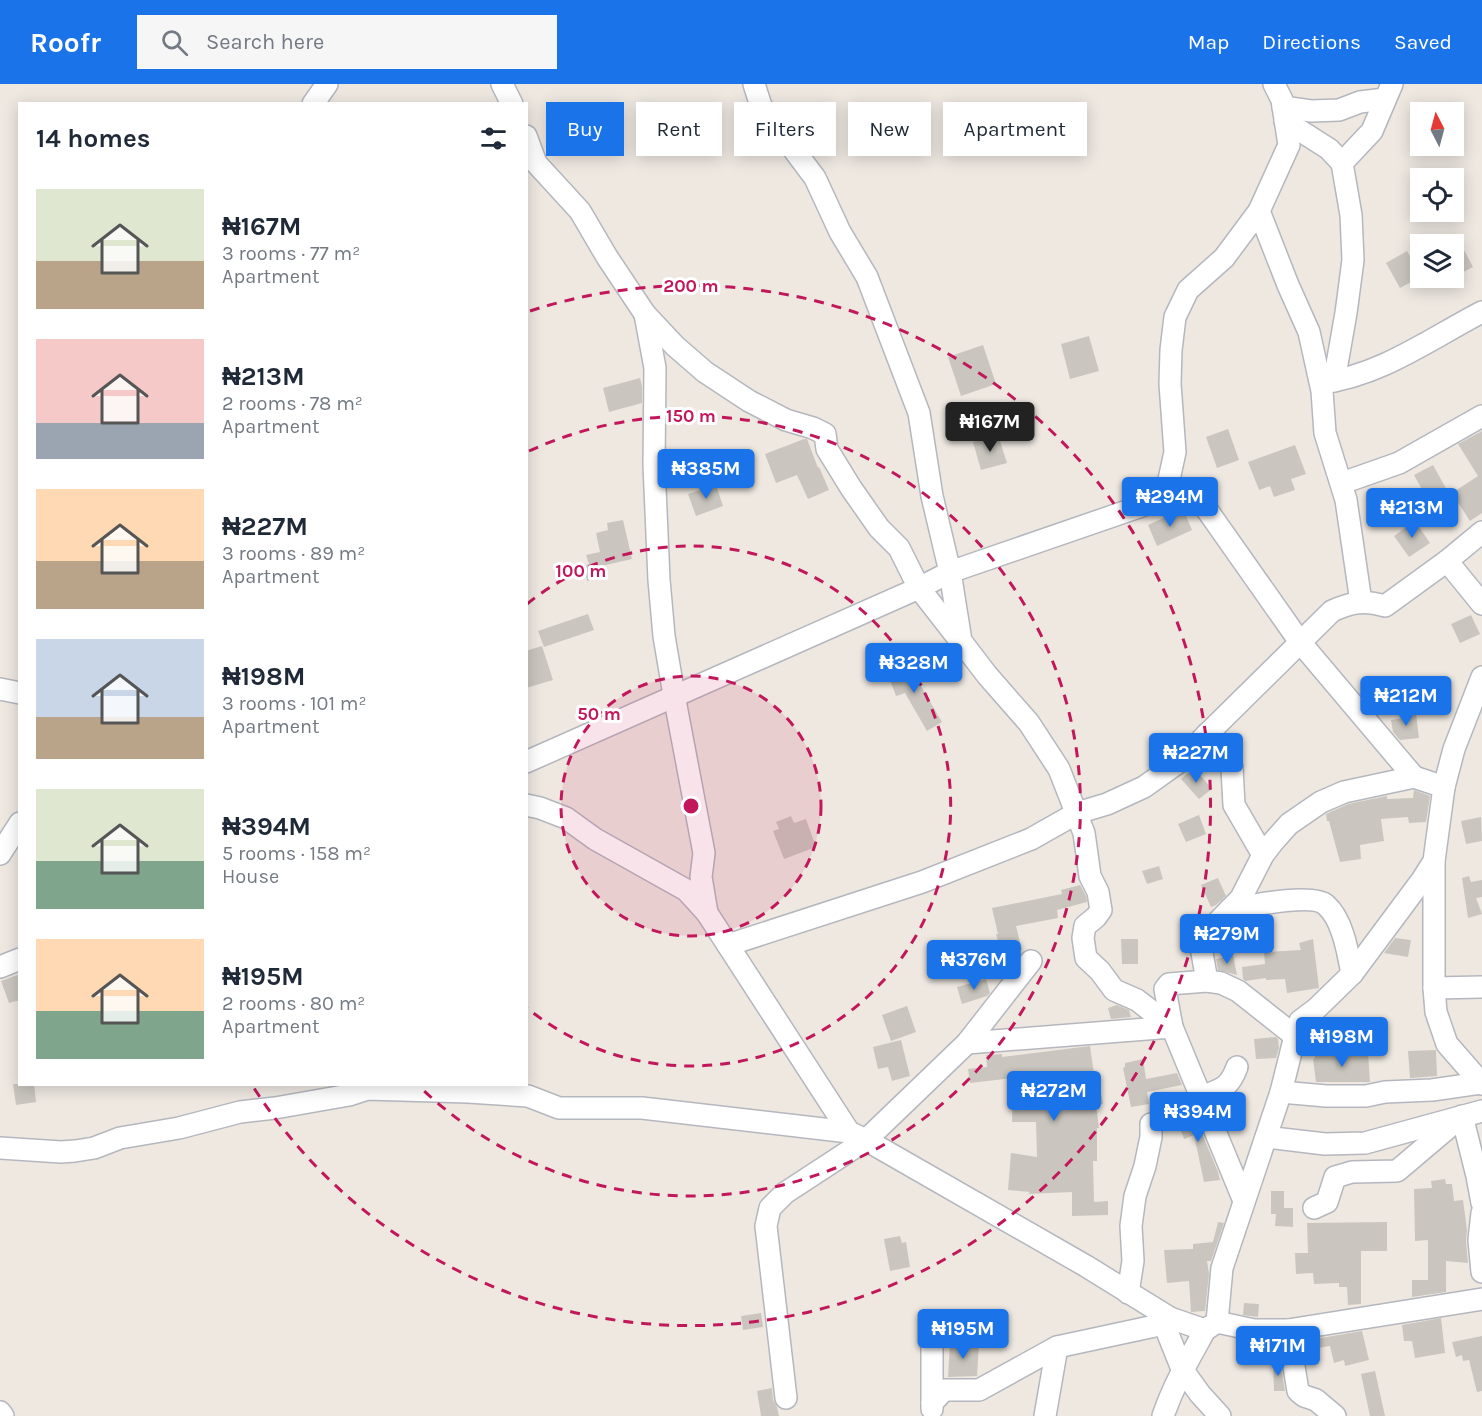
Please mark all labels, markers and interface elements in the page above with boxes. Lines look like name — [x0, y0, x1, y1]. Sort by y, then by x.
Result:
search box — [137, 15, 557, 69]
text: Roofr — [30, 26, 101, 59]
icon: search — [158, 26, 191, 59]
text: Search here — [206, 29, 324, 55]
text: Map — [1188, 30, 1229, 54]
text: Directions — [1262, 30, 1361, 54]
text: Saved — [1394, 30, 1452, 54]
chip: Buy — [546, 102, 624, 156]
chip: Rent — [636, 102, 722, 156]
chip: Filters — [734, 102, 836, 156]
chip: New — [848, 102, 931, 156]
chip: Apartment — [943, 102, 1087, 156]
north arrow — [1410, 102, 1464, 156]
map controls — [1410, 102, 1464, 288]
icon: filters — [477, 122, 510, 155]
text: 14 homes — [36, 123, 150, 154]
button: locate — [1410, 168, 1464, 222]
text: ₦167M — [222, 211, 302, 242]
icon: home — [84, 213, 156, 285]
button: layers — [1410, 234, 1464, 288]
text: 3 rooms · 77 m² — [222, 242, 360, 265]
text: Apartment — [222, 265, 320, 288]
text: 200 m — [663, 275, 719, 297]
text: ₦213M — [222, 361, 305, 392]
icon: home — [84, 363, 156, 435]
text: 2 rooms · 78 m² — [222, 392, 363, 415]
pin: ₦167M — [948, 402, 1032, 453]
text: 150 m — [666, 405, 716, 427]
text: ₦167M — [959, 410, 1021, 433]
text: Apartment — [222, 415, 320, 438]
pin: ₦385M — [664, 449, 748, 500]
text: ₦385M — [672, 457, 740, 480]
pin: ₦294M — [1128, 477, 1212, 528]
text: ₦294M — [1136, 485, 1204, 508]
pin: ₦213M — [1370, 488, 1454, 539]
text: ₦213M — [1380, 496, 1444, 519]
text: ₦227M — [222, 511, 308, 542]
icon: home — [84, 513, 156, 585]
text: 3 rooms · 89 m² — [222, 542, 365, 565]
text: 100 m — [556, 560, 606, 582]
text: Apartment — [222, 565, 320, 588]
pin: ₦328M — [872, 643, 956, 694]
text: ₦328M — [879, 651, 949, 674]
text: ₦198M — [222, 661, 305, 692]
icon: home — [84, 663, 156, 735]
pin: ₦212M — [1364, 676, 1448, 727]
text: ₦212M — [1374, 684, 1438, 707]
text: 3 rooms · 101 m² — [222, 692, 367, 715]
text: 50 m — [577, 703, 621, 725]
text: Apartment — [222, 715, 320, 738]
pin: ₦227M — [1154, 733, 1238, 784]
text: ₦227M — [1163, 741, 1229, 764]
centre of rings — [681, 796, 701, 816]
text: ₦394M — [222, 811, 311, 842]
icon: home — [84, 813, 156, 885]
text: 5 rooms · 158 m² — [222, 842, 371, 865]
text: House — [222, 865, 279, 888]
pin: ₦279M — [1185, 914, 1269, 965]
text: ₦279M — [1194, 922, 1260, 945]
pin: ₦376M — [932, 940, 1016, 991]
text: ₦376M — [941, 948, 1007, 971]
text: ₦195M — [222, 961, 304, 992]
icon: home — [84, 963, 156, 1035]
text: 2 rooms · 80 m² — [222, 992, 365, 1015]
text: Apartment — [222, 1015, 320, 1038]
pin: ₦198M — [1300, 1017, 1384, 1068]
text: ₦198M — [1310, 1025, 1374, 1048]
pin: ₦272M — [1012, 1071, 1096, 1122]
text: ₦272M — [1021, 1079, 1087, 1102]
pin: ₦394M — [1156, 1092, 1240, 1143]
text: ₦394M — [1164, 1100, 1232, 1123]
pin: ₦195M — [921, 1309, 1005, 1360]
text: ₦195M — [932, 1317, 994, 1340]
pin: ₦171M — [1236, 1326, 1320, 1377]
text: ₦171M — [1250, 1334, 1306, 1357]

